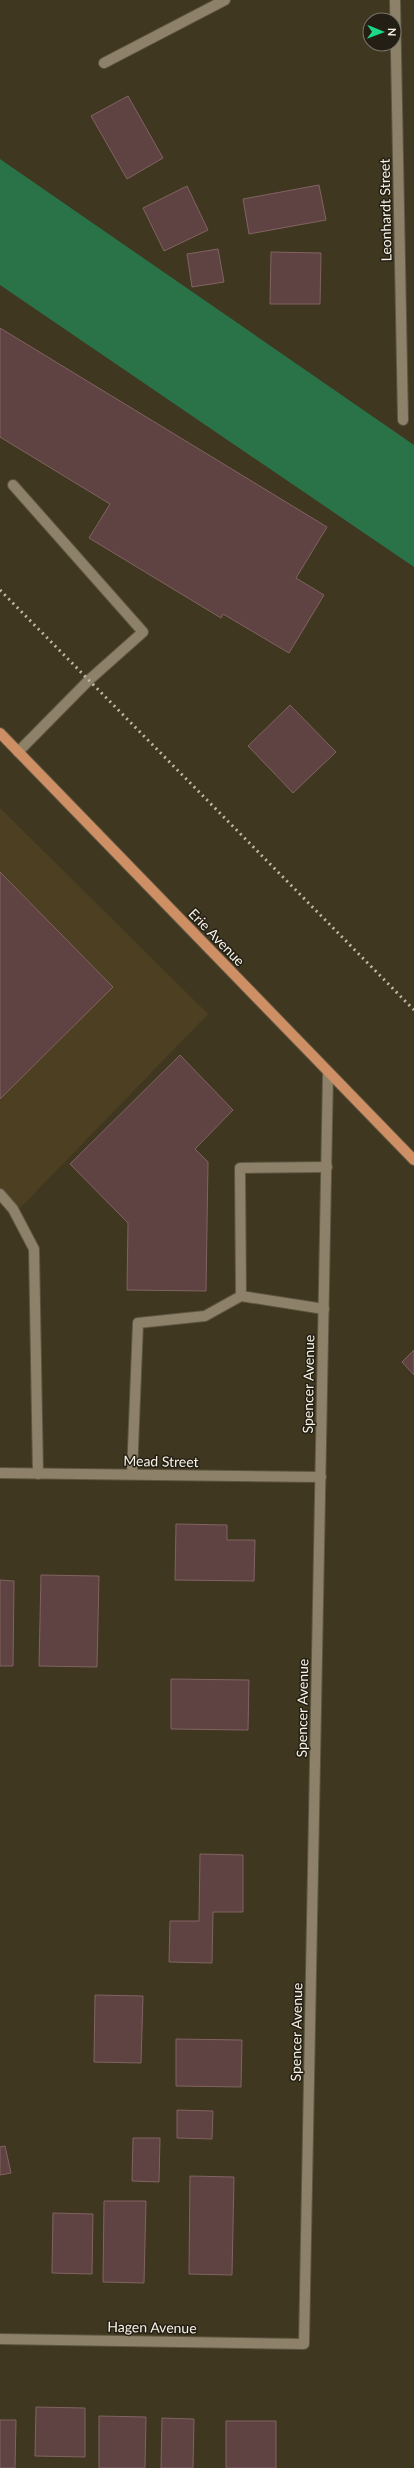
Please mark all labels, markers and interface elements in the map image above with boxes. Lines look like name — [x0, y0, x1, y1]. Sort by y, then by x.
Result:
north arrow — [362, 12, 402, 52]
text: N — [386, 28, 399, 37]
street label: Leonhardt Street — [376, 159, 394, 261]
street label: Erie Avenue — [185, 905, 249, 969]
street label: Spencer Avenue — [299, 1334, 317, 1434]
street label: Mead Street — [123, 1452, 199, 1470]
street label: Spencer Avenue — [293, 1658, 311, 1758]
street label: Spencer Avenue — [287, 1982, 305, 2082]
street label: Hagen Avenue — [107, 2318, 197, 2336]

